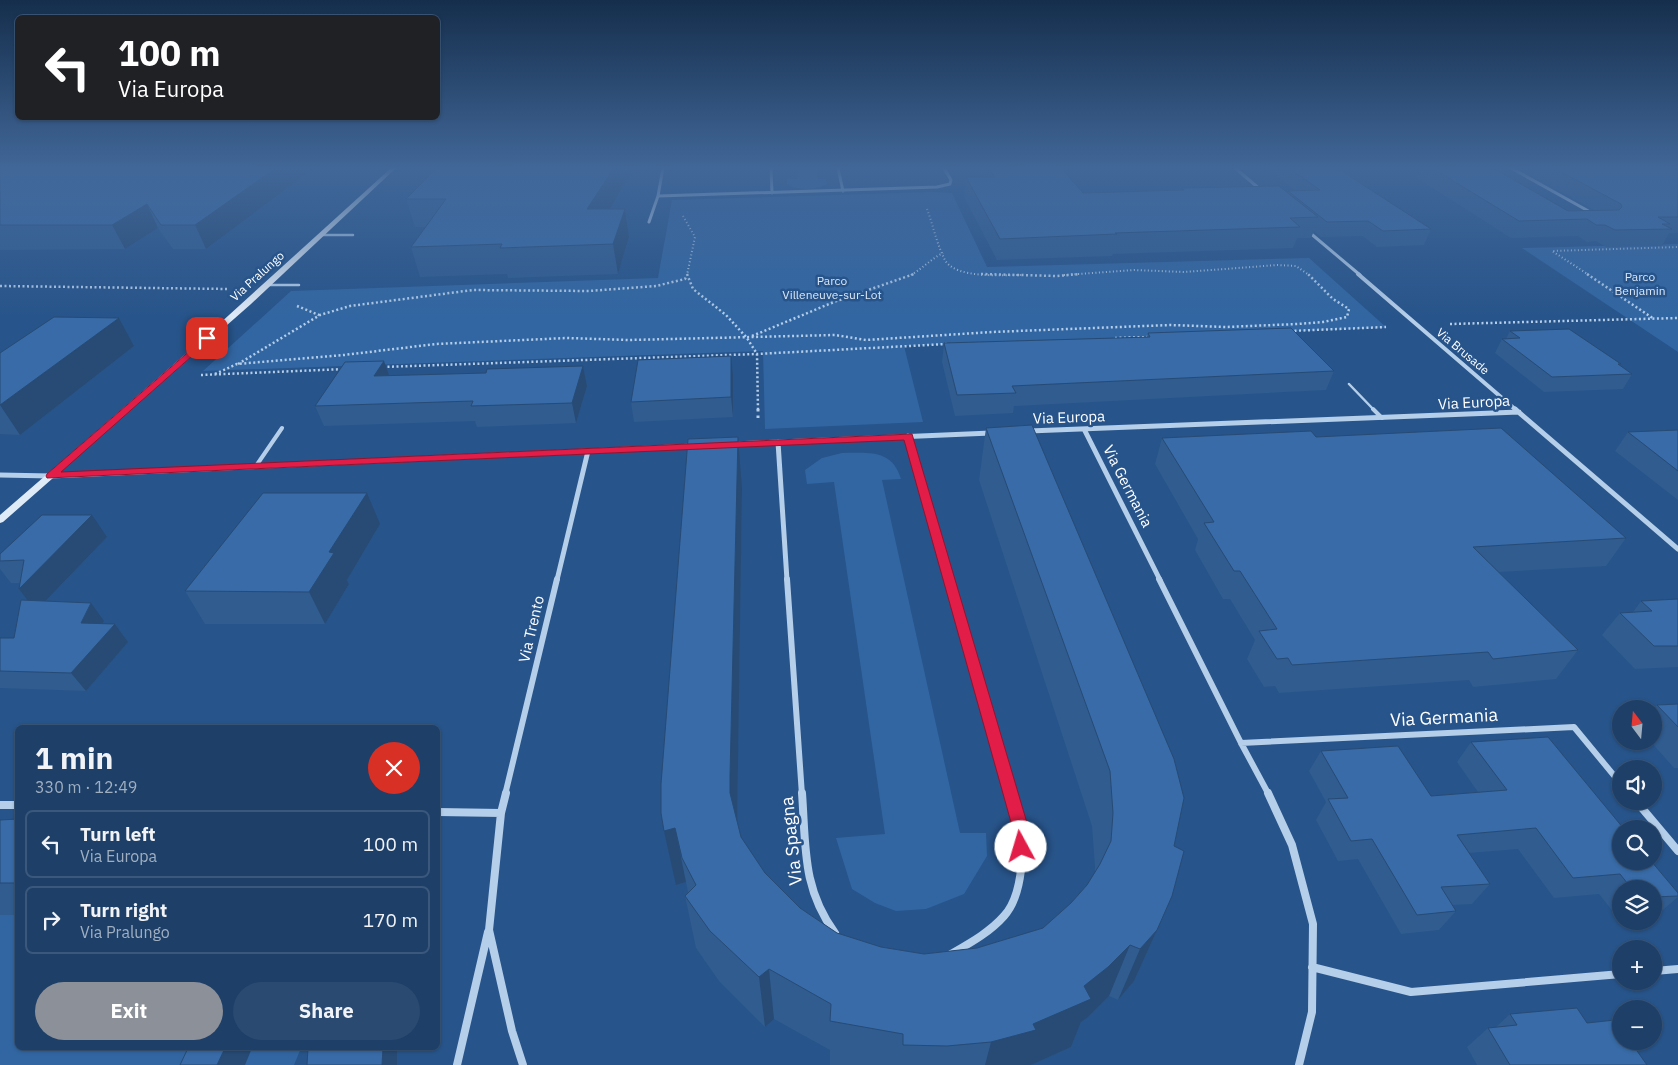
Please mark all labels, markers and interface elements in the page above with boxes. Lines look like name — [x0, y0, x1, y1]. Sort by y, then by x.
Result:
text: 100 m — [118, 30, 221, 76]
icon: left — [35, 35, 100, 100]
text: Via Europa — [118, 74, 224, 103]
street label: Via Pralungo — [227, 248, 287, 304]
park label: Parco Benjamin — [1615, 269, 1665, 298]
park label: Parco Villeneuve-sur-Lot — [782, 273, 882, 302]
pin — [186, 317, 228, 359]
icon: arrive — [193, 324, 221, 352]
street label: Via Brusade — [1434, 325, 1493, 378]
street label: Via Europa — [1437, 391, 1511, 413]
street label: Via Europa — [1033, 406, 1105, 428]
street label: Via Germania — [1099, 442, 1157, 530]
street label: Via Trento — [514, 594, 548, 664]
north arrow — [1612, 700, 1662, 750]
map controls — [1612, 700, 1662, 1050]
street label: Via Germania — [1389, 703, 1499, 731]
text: 1 min — [35, 738, 113, 777]
button: close — [368, 742, 420, 794]
button: sound — [1612, 760, 1662, 810]
text: 330 m · 12:49 — [35, 777, 137, 797]
street label: Via Spagna — [775, 795, 807, 887]
position arrow — [994, 820, 1046, 872]
button: search — [1612, 820, 1662, 870]
text: Turn left — [80, 822, 156, 846]
icon: left — [37, 830, 65, 858]
text: 100 m — [363, 832, 418, 856]
text: Via Europa — [80, 846, 157, 866]
button: layers — [1612, 880, 1662, 930]
text: Turn right — [80, 898, 167, 922]
icon: right — [37, 906, 65, 934]
text: 170 m — [363, 908, 418, 932]
text: Via Pralungo — [80, 922, 170, 942]
button: + — [1612, 940, 1662, 990]
button: Exit — [35, 982, 223, 1040]
button: Share — [233, 982, 420, 1040]
button: − — [1612, 1000, 1662, 1050]

